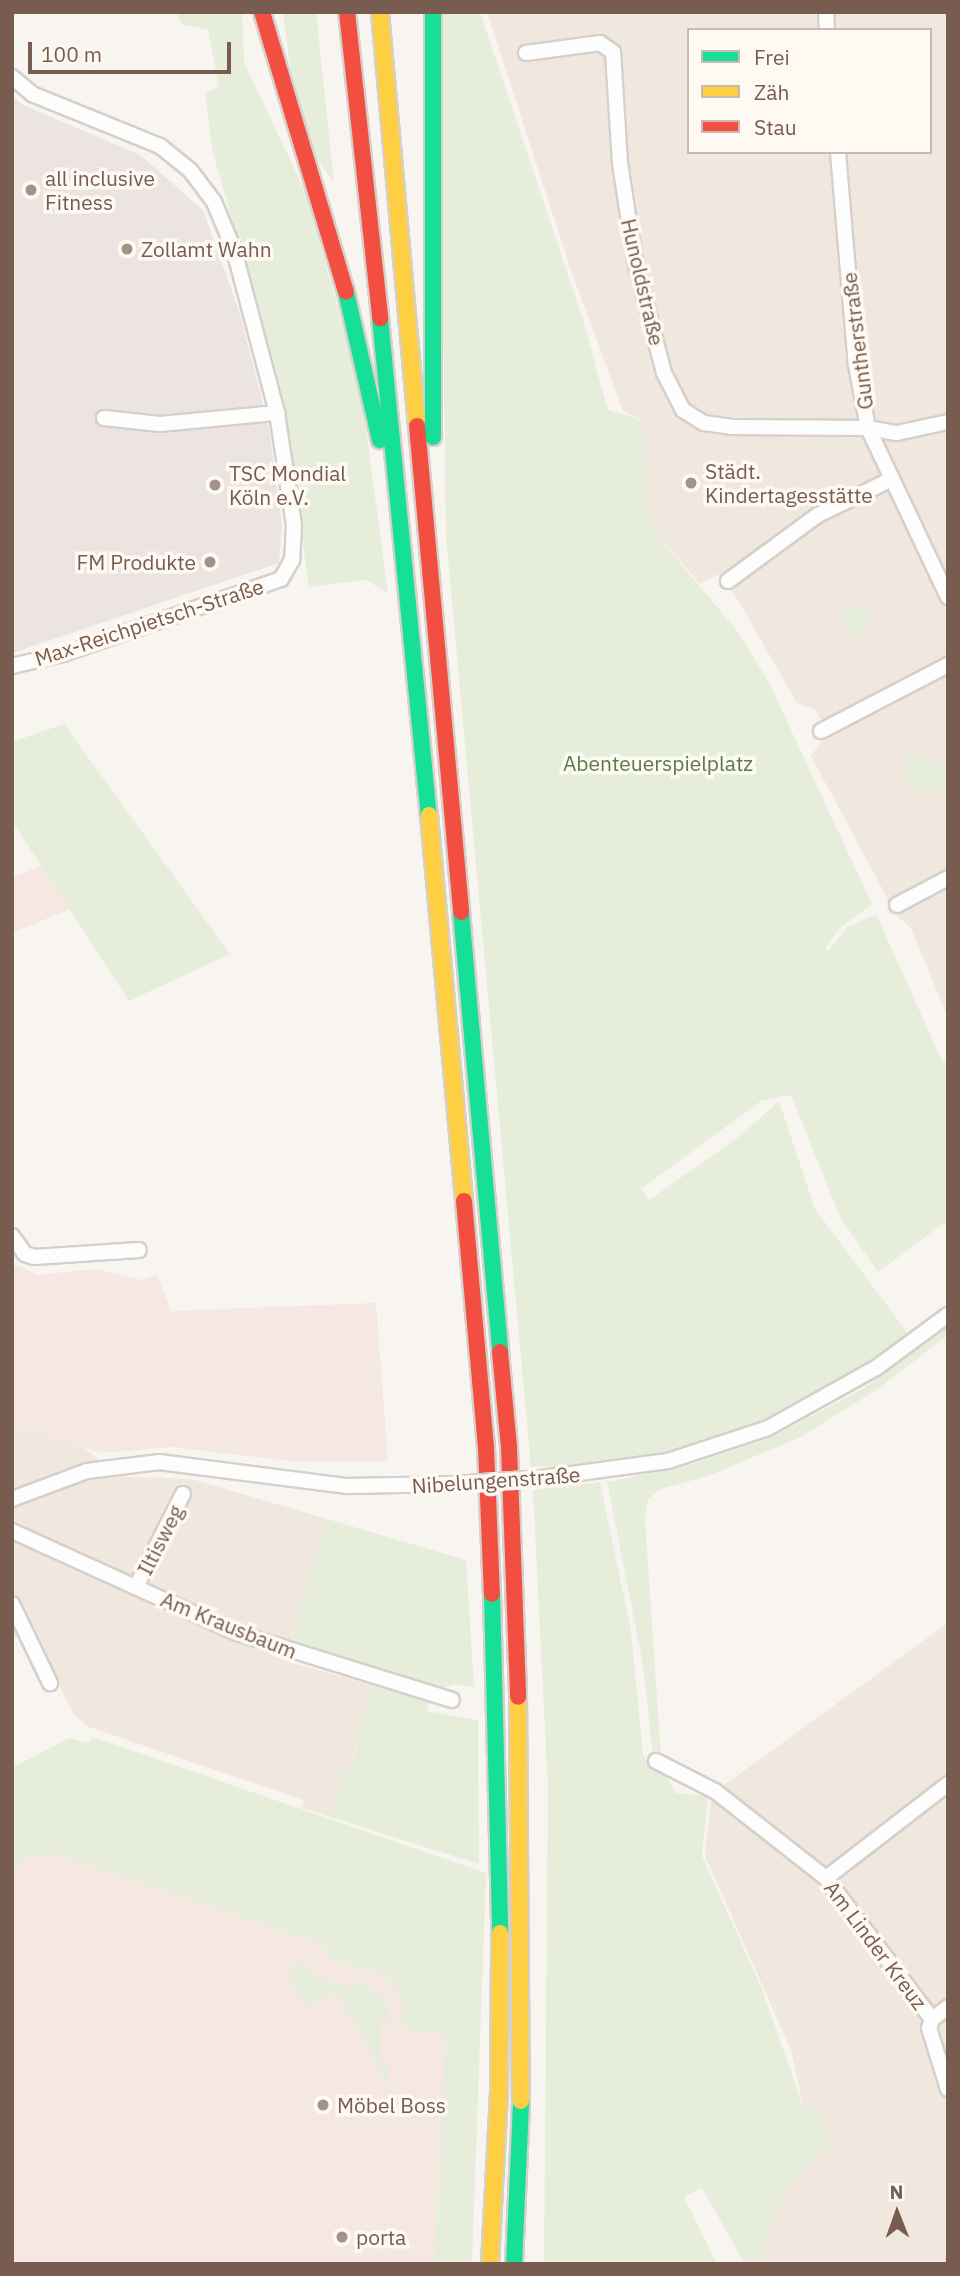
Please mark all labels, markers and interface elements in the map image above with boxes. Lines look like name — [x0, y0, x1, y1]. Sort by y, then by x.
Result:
scale bar — [32, 28, 234, 72]
legend — [687, 28, 932, 154]
text: 100 m — [41, 40, 102, 68]
text: Frei — [754, 43, 790, 71]
text: Zäh — [754, 78, 789, 106]
text: Stau — [754, 113, 797, 141]
place label: all inclusive Fitness — [45, 165, 155, 215]
marker: all inclusive Fitness — [23, 182, 39, 198]
street label: Hunoldstraße — [616, 216, 670, 348]
place label: Zollamt Wahn — [141, 236, 272, 262]
marker: Zollamt Wahn — [119, 241, 135, 257]
street label: Guntherstraße — [836, 271, 878, 411]
place label: Städt. Kindertagesstätte — [705, 458, 873, 508]
place label: TSC Mondial Köln e.V. — [229, 460, 346, 510]
marker: Städt. Kindertagesstätte — [683, 475, 699, 491]
marker: TSC Mondial Köln e.V. — [207, 477, 223, 493]
place label: FM Produkte — [77, 549, 196, 575]
marker: FM Produkte — [202, 554, 218, 570]
street label: Max-Reichpietsch-Straße — [31, 573, 267, 671]
park label: Abenteuerspielplatz — [563, 750, 753, 776]
street label: Nibelungenstraße — [411, 1462, 581, 1498]
street label: Iltisweg — [132, 1501, 188, 1579]
street label: Am Krausbaum — [157, 1586, 301, 1664]
street label: Am Linder Kreuz — [819, 1876, 933, 2014]
place label: Möbel Boss — [337, 2092, 446, 2118]
marker: Möbel Boss — [315, 2097, 331, 2113]
north arrow — [862, 2178, 932, 2248]
text: N — [890, 2180, 904, 2204]
place label: porta — [356, 2224, 406, 2250]
marker: porta — [334, 2229, 350, 2245]

